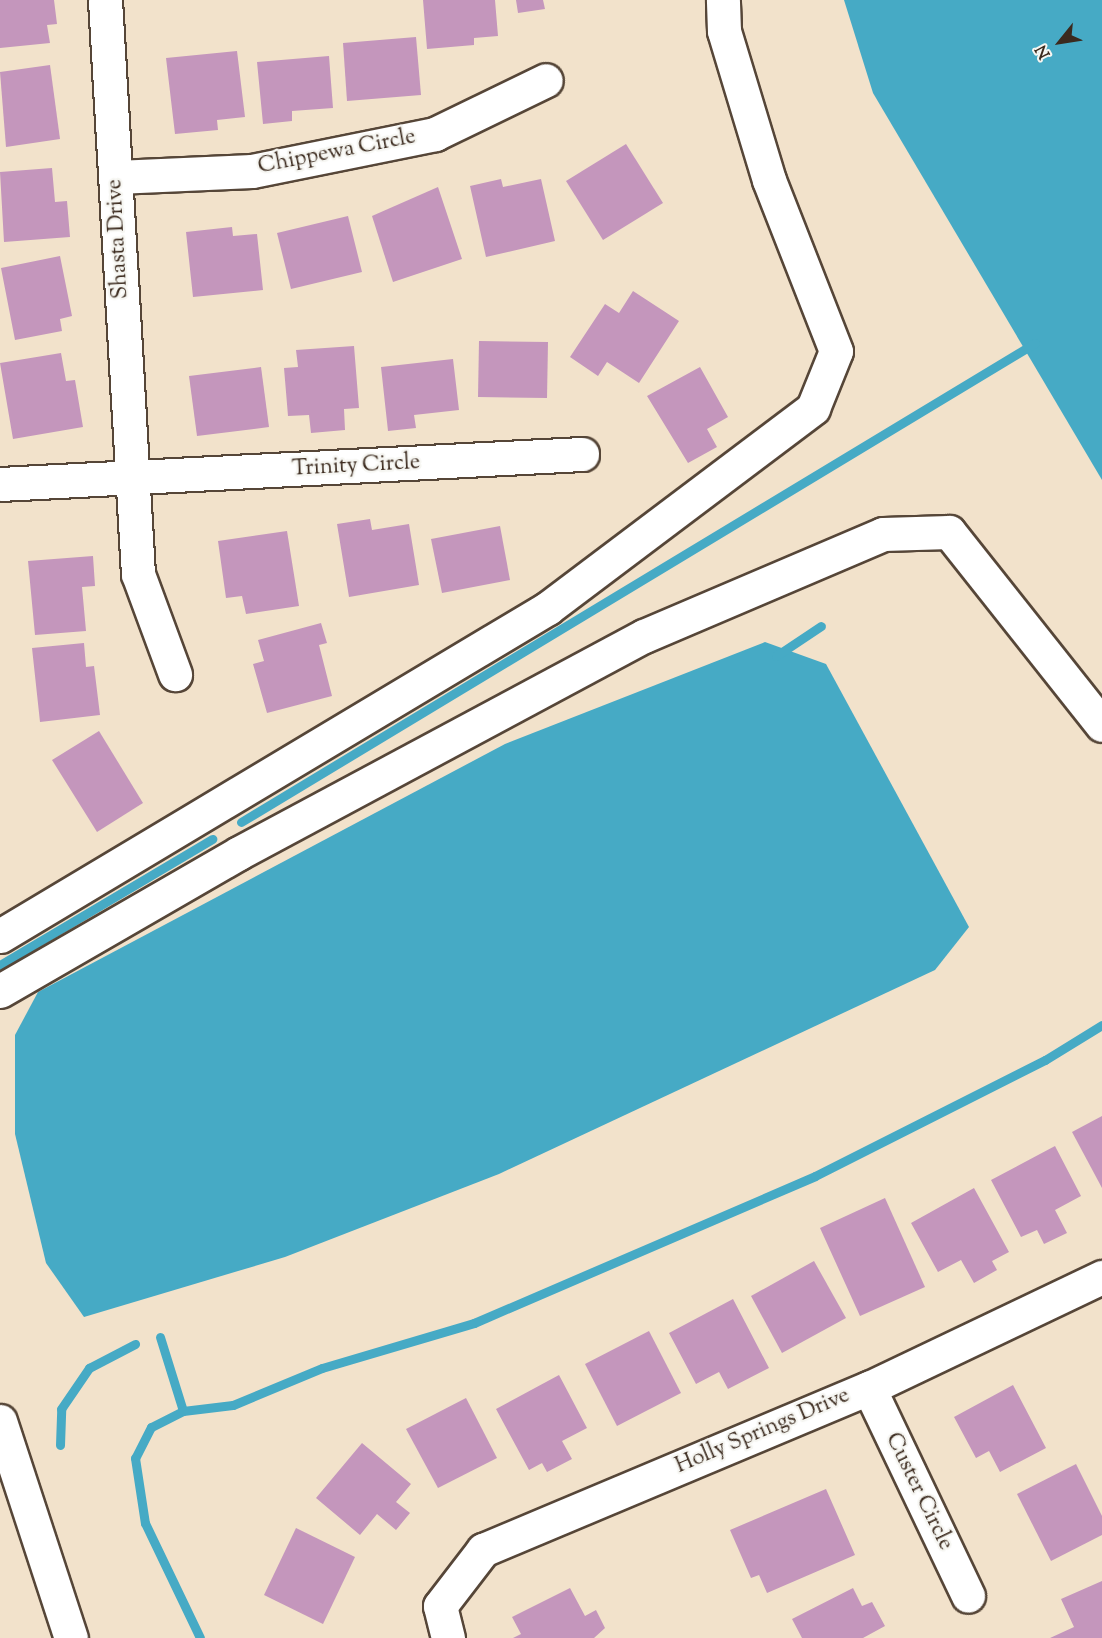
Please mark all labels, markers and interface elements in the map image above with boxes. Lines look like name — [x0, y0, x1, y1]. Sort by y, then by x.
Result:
north arrow — [1030, 12, 1090, 72]
text: N — [1031, 40, 1057, 63]
street label: Chippewa Circle — [256, 125, 418, 181]
street label: Shasta Drive — [103, 178, 135, 300]
street label: Trinity Circle — [291, 450, 421, 484]
street label: Holly Springs Drive — [672, 1383, 854, 1481]
street label: Custer Circle — [878, 1429, 958, 1555]

